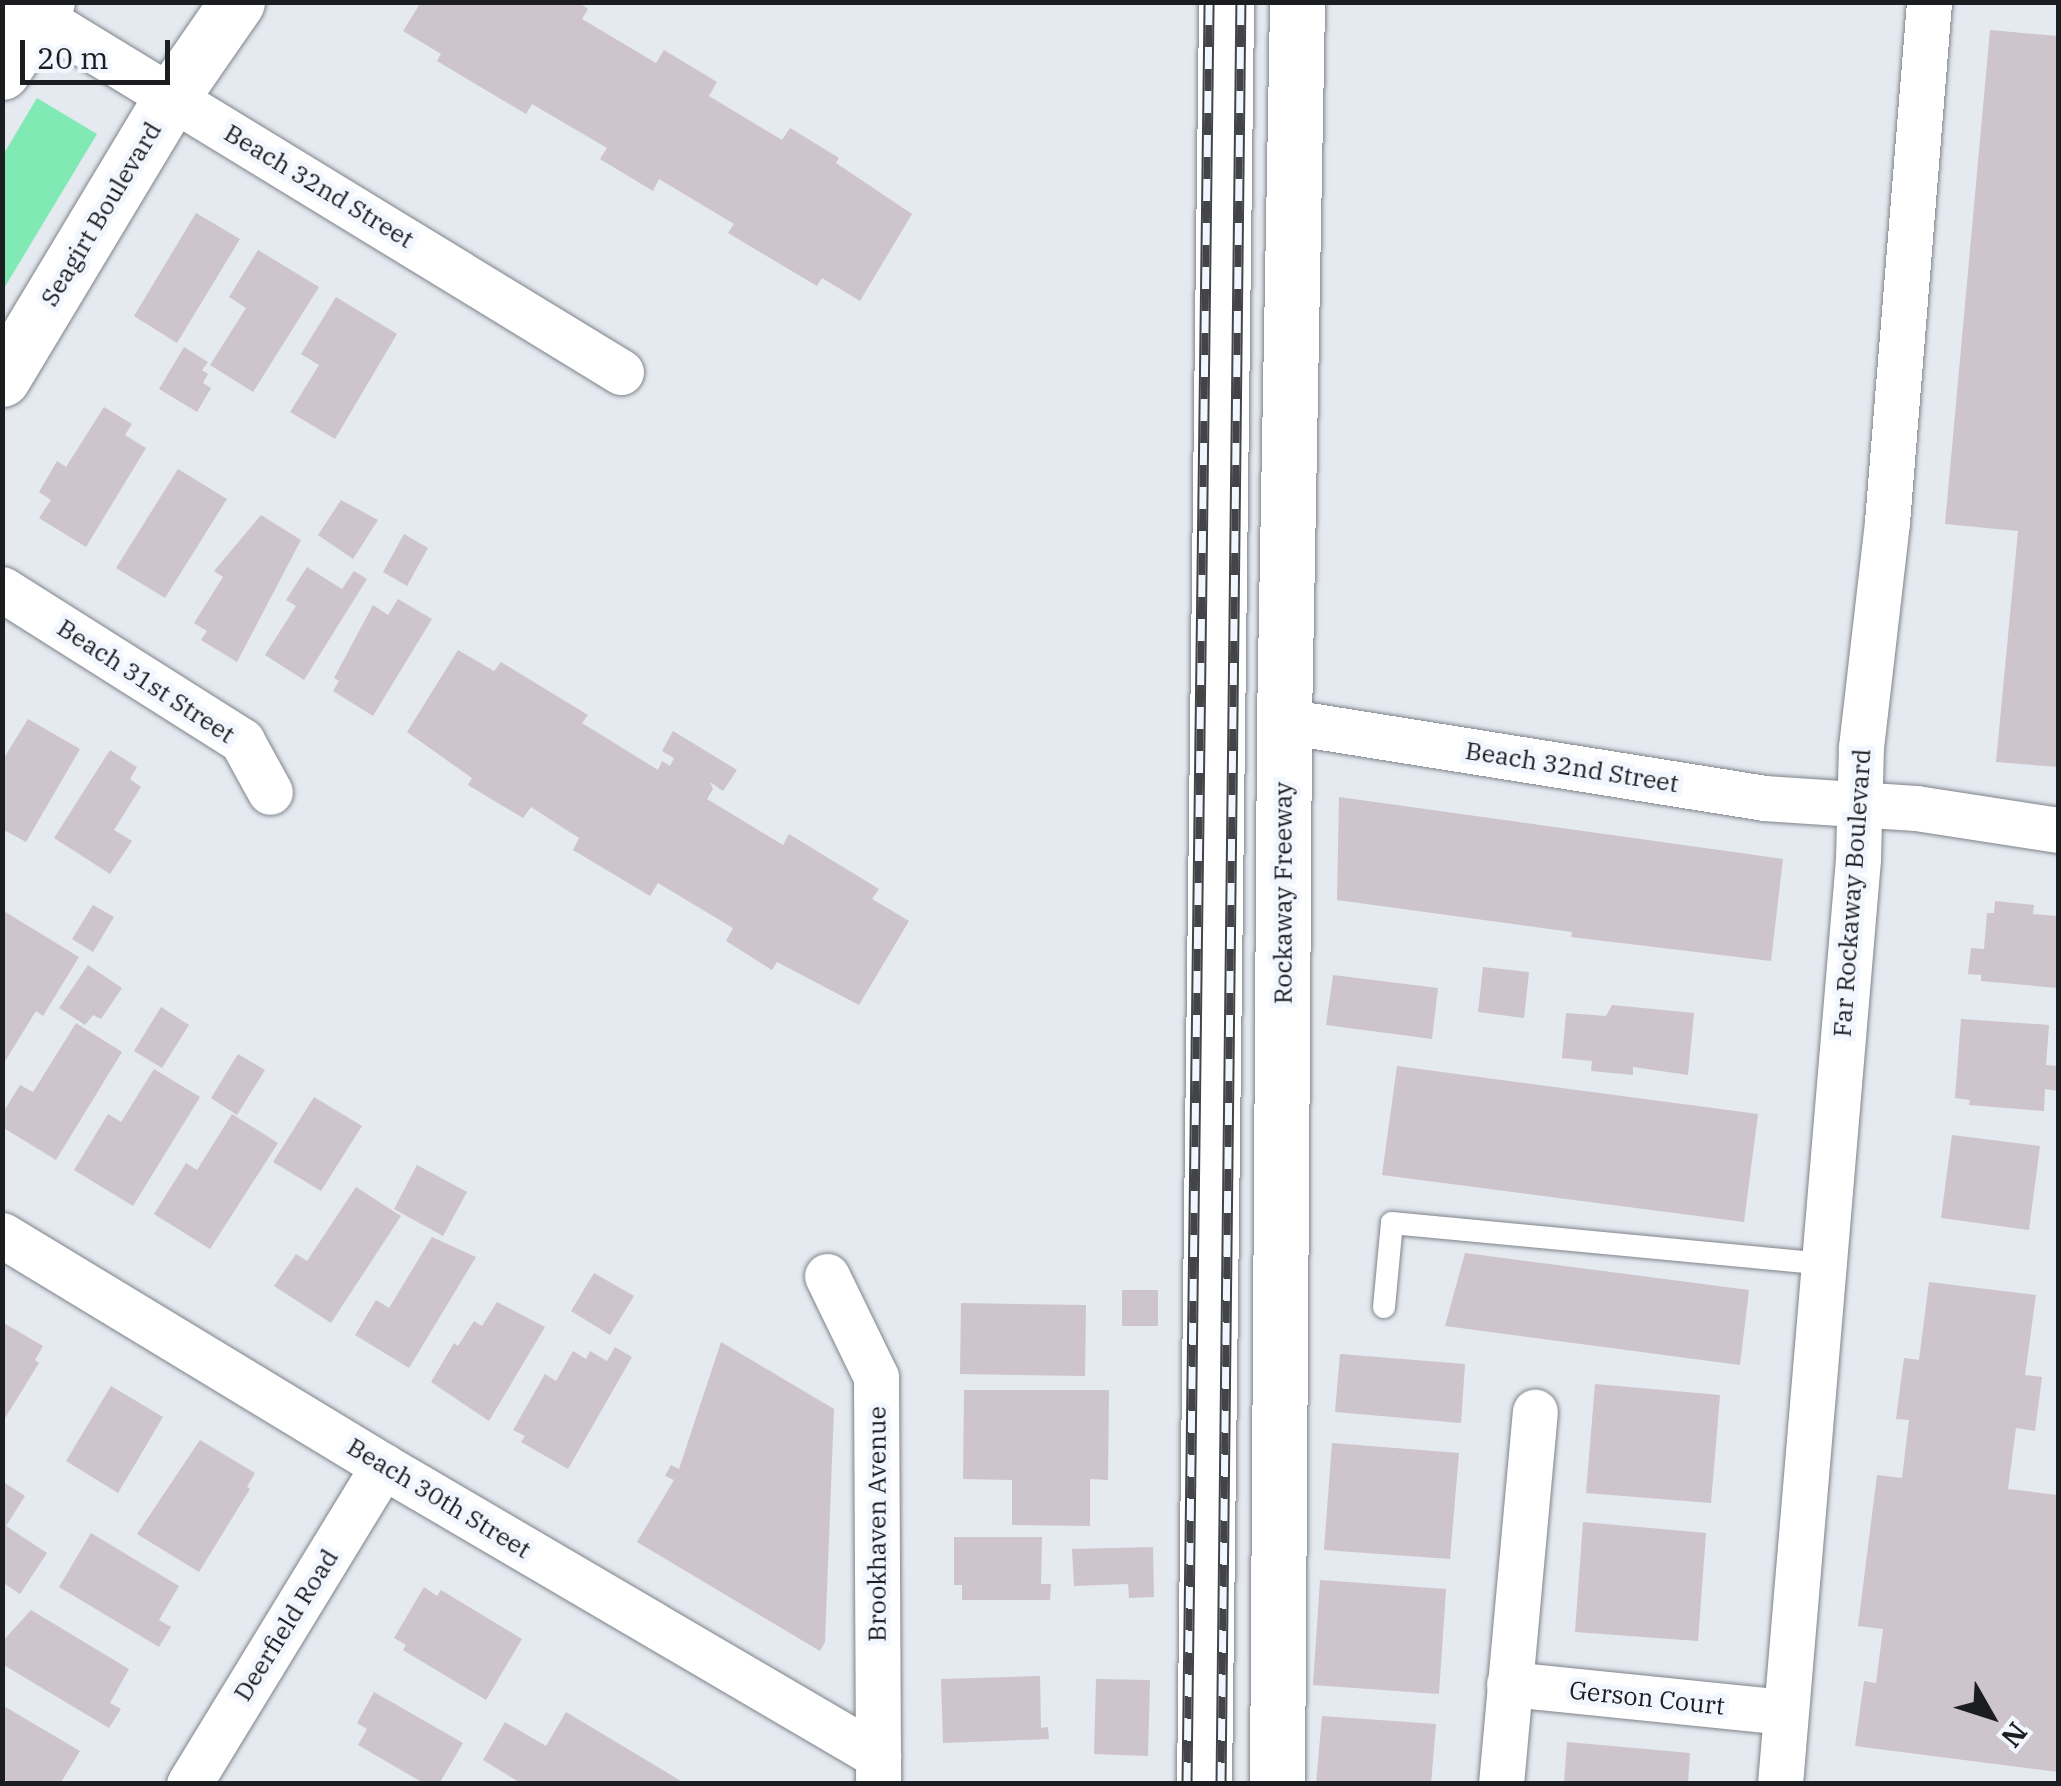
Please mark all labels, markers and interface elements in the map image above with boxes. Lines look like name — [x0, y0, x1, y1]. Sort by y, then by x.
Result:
scale bar — [25, 20, 175, 82]
text: 20 m — [37, 38, 109, 77]
street label: Seagirt Boulevard — [34, 116, 168, 312]
street label: Beach 32nd Street — [219, 118, 419, 254]
street label: Beach 31st Street — [52, 613, 240, 749]
street label: Beach 32nd Street — [1463, 735, 1681, 799]
street label: Far Rockaway Boulevard — [1827, 748, 1877, 1038]
street label: Rockaway Freeway — [1268, 782, 1298, 1004]
street label: Brookhaven Avenue — [862, 1406, 892, 1642]
street label: Beach 30th Street — [342, 1431, 536, 1565]
street label: Deerfield Road — [227, 1544, 345, 1706]
north arrow — [1941, 1666, 2041, 1766]
street label: Gerson Court — [1568, 1675, 1726, 1721]
text: N — [1993, 1715, 2036, 1755]

